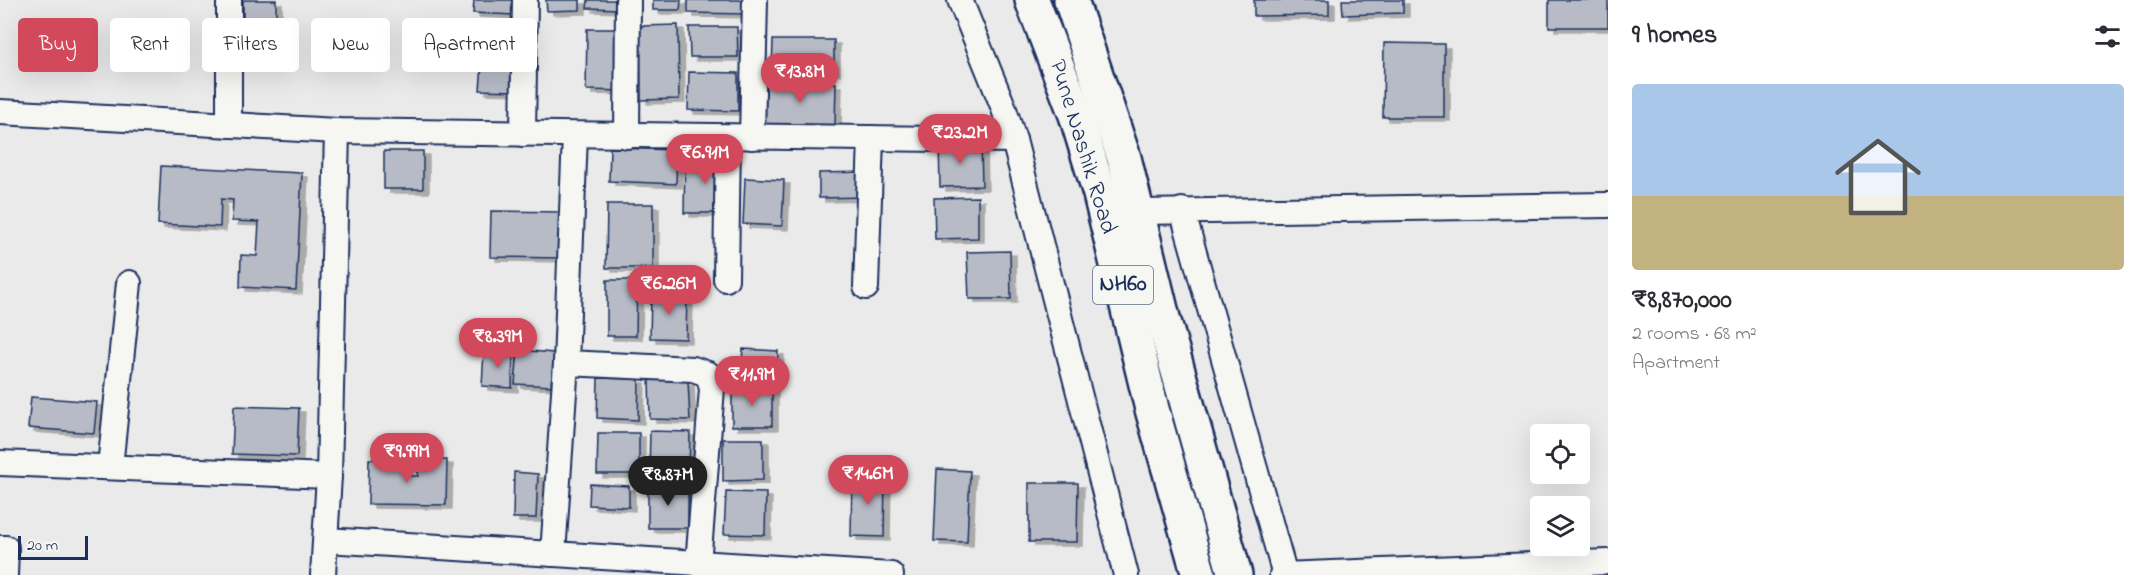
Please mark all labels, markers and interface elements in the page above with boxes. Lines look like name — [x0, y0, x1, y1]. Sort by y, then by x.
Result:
text: 9 homes — [1632, 17, 1717, 55]
chip: Buy — [18, 18, 98, 72]
chip: Rent — [110, 18, 190, 72]
chip: Filters — [202, 18, 299, 72]
chip: New — [311, 18, 390, 72]
chip: Apartment — [402, 18, 537, 72]
icon: filters — [2091, 20, 2124, 53]
pin: ₹13.8M — [751, 53, 849, 104]
street label: Pune Nashik Road — [1039, 56, 1125, 239]
text: ₹13.8M — [775, 58, 825, 87]
pin: ₹23.2M — [911, 114, 1009, 165]
text: ₹23.2M — [932, 119, 988, 148]
icon: home — [1824, 123, 1932, 231]
pin: ₹6.91M — [656, 134, 754, 185]
text: ₹6.91M — [680, 139, 730, 168]
pin: ₹6.26M — [620, 265, 718, 316]
road number: NH60 — [1093, 266, 1153, 304]
text: ₹6.26M — [641, 270, 697, 299]
text: ₹8,870,000 — [1632, 282, 1732, 320]
pin: ₹8.39M — [449, 318, 547, 369]
text: 2 rooms · 68 m² — [1632, 320, 1757, 349]
text: ₹8.39M — [473, 323, 523, 352]
text: Apartment — [1632, 349, 1720, 378]
pin: ₹11.9M — [703, 356, 801, 407]
text: ₹11.9M — [729, 361, 775, 390]
map controls — [1530, 424, 1590, 556]
button: locate — [1530, 424, 1590, 484]
pin: ₹9.99M — [358, 433, 456, 484]
text: ₹9.99M — [384, 438, 430, 467]
pin: ₹14.6M — [819, 455, 917, 506]
pin: ₹8.87M — [619, 456, 717, 507]
text: ₹14.6M — [842, 460, 894, 489]
text: ₹8.87M — [642, 461, 694, 490]
button: layers — [1530, 496, 1590, 556]
scale bar — [18, 533, 88, 560]
text: 20 m — [27, 534, 58, 558]

